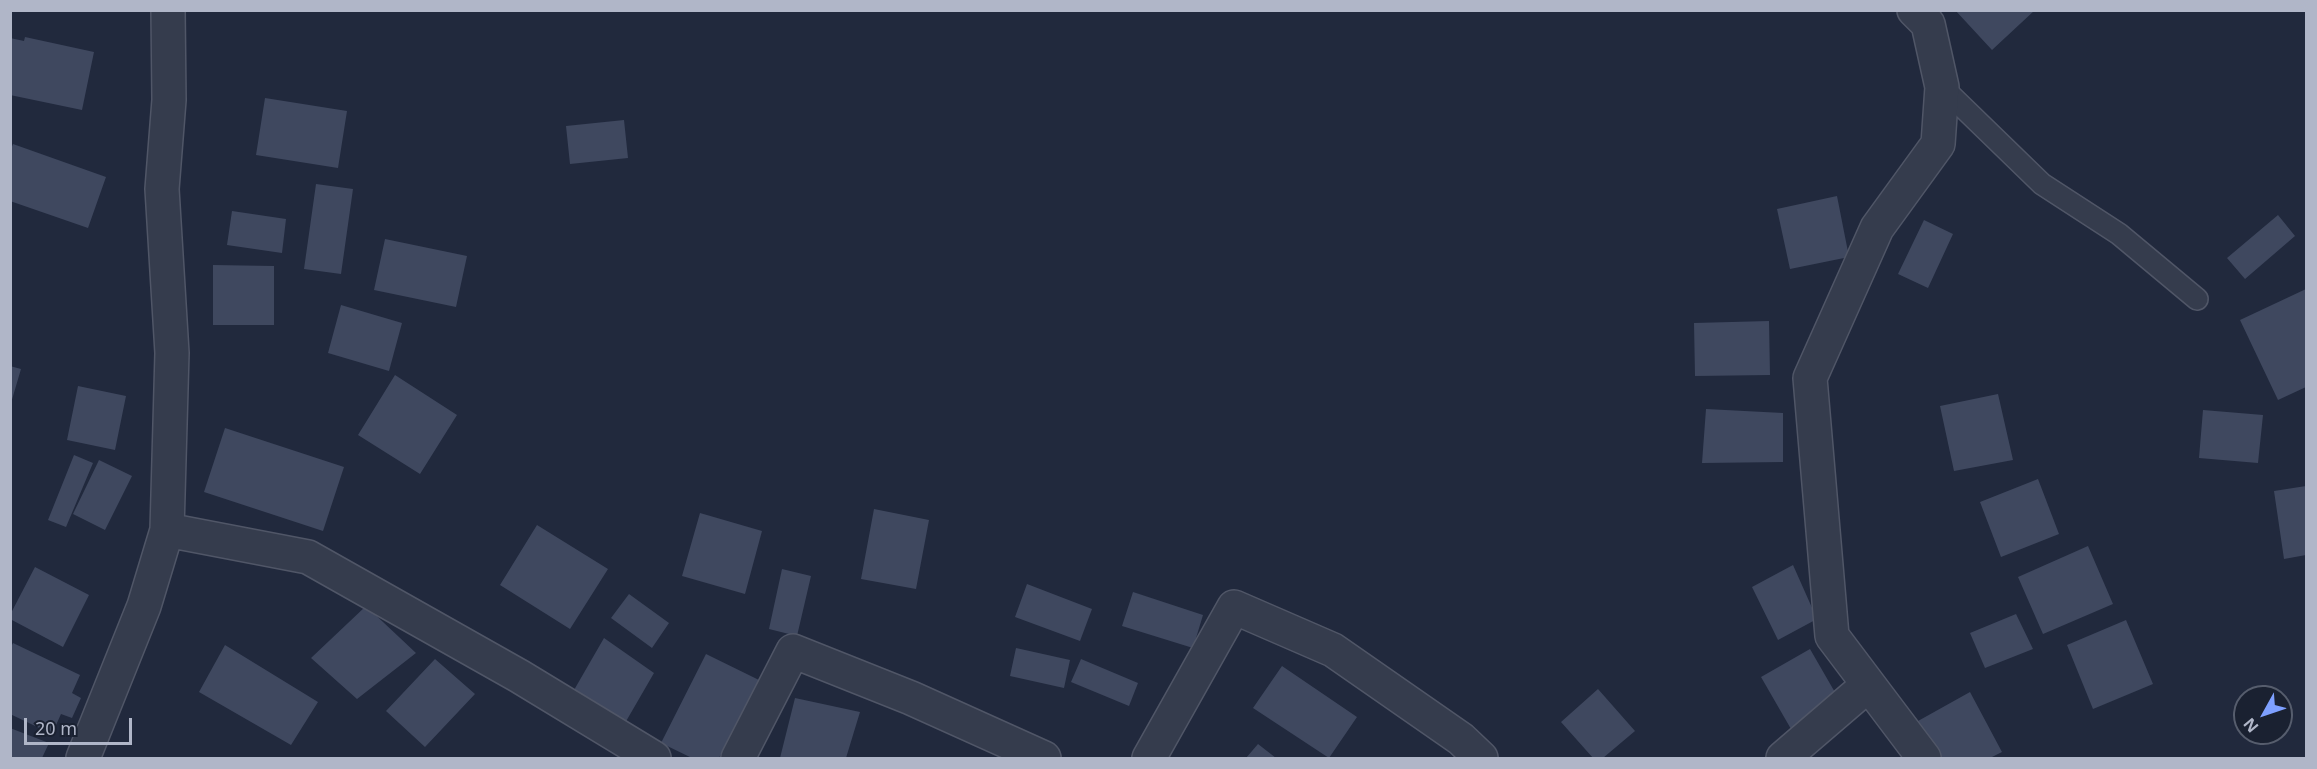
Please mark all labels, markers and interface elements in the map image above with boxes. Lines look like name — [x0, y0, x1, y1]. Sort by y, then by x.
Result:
north arrow — [2233, 685, 2293, 745]
scale bar — [27, 706, 135, 744]
text: N — [2238, 713, 2263, 737]
text: 20 m — [35, 716, 77, 740]

